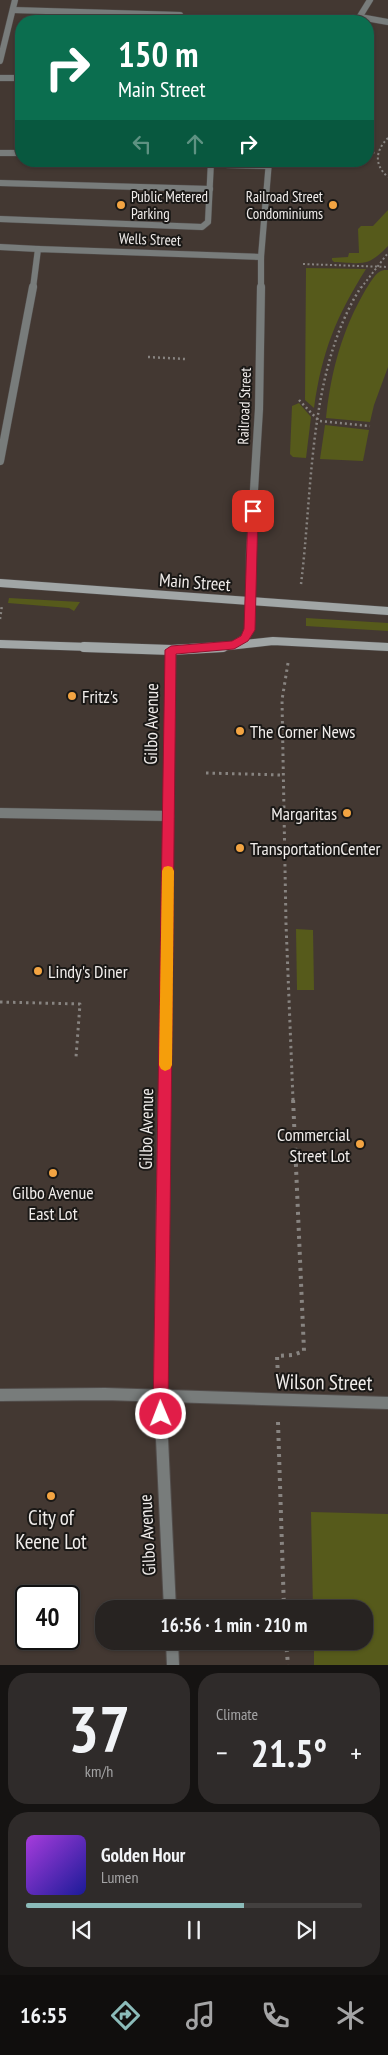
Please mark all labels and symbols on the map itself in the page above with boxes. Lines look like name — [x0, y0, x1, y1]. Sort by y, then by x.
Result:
place label: Public Metered Parking — [131, 187, 208, 223]
place label: Railroad Street Condominiums — [246, 187, 323, 223]
marker: Public Metered Parking — [115, 199, 127, 211]
marker: Railroad Street Condominiums — [327, 199, 339, 211]
street label: Wells Street — [119, 228, 181, 250]
street label: Railroad Street — [233, 367, 255, 445]
pin — [232, 490, 274, 532]
street label: Main Street — [159, 568, 232, 596]
street label: Gilbo Avenue — [139, 683, 163, 765]
place label: Fritz's — [82, 685, 118, 708]
marker: Fritz's — [66, 690, 78, 702]
place label: The Corner News — [250, 720, 355, 743]
marker: The Corner News — [234, 725, 246, 737]
place label: Margaritas — [271, 802, 337, 825]
marker: Margaritas — [341, 807, 353, 819]
place label: TransportationCenter — [250, 837, 381, 860]
marker: TransportationCenter — [234, 842, 246, 854]
place label: Lindy's Diner — [48, 960, 128, 983]
marker: Lindy's Diner — [32, 965, 44, 977]
street label: Gilbo Avenue — [134, 1088, 158, 1170]
place label: Commercial Street Lot — [277, 1123, 351, 1167]
marker: Commercial Street Lot — [354, 1138, 366, 1150]
marker: Gilbo Avenue East Lot — [47, 1167, 59, 1179]
place label: Gilbo Avenue East Lot — [12, 1181, 94, 1225]
street label: Wilson Street — [275, 1368, 373, 1396]
position arrow — [134, 1387, 186, 1439]
marker: City of Keene Lot — [45, 1490, 57, 1502]
street label: Gilbo Avenue — [133, 1494, 161, 1576]
place label: City of Keene Lot — [15, 1504, 87, 1555]
speed limit sign: 40 — [15, 1585, 80, 1650]

